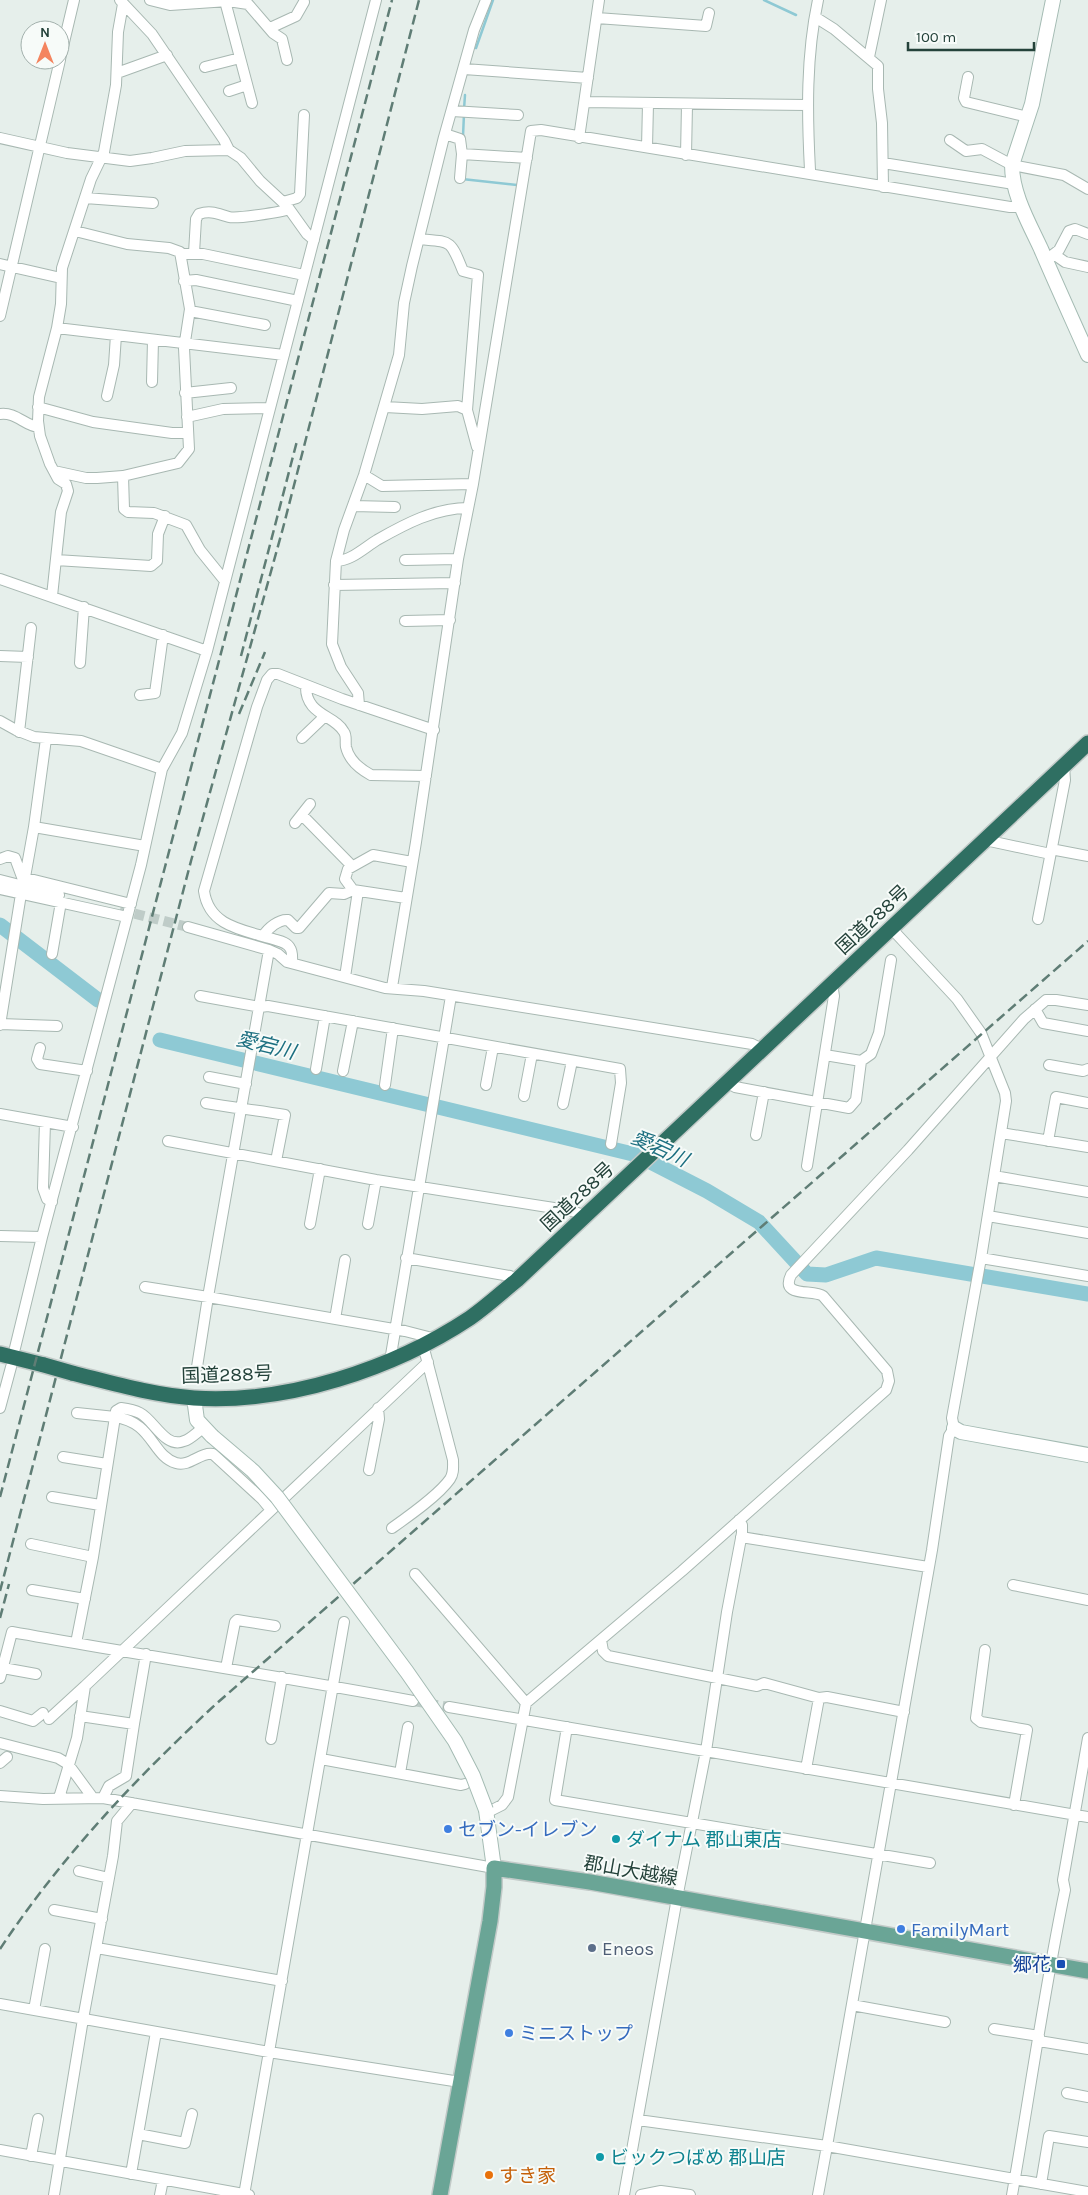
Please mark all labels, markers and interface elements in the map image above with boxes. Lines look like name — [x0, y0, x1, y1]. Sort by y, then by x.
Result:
north arrow — [20, 20, 70, 70]
scale bar — [908, 20, 1034, 52]
text: N — [40, 24, 50, 41]
text: 100 m — [916, 28, 956, 46]
street label: 国道288号 — [832, 881, 914, 959]
water label: 愛宕川 — [234, 1027, 300, 1064]
water label: 愛宕川 — [628, 1125, 694, 1172]
street label: 国道288号 — [537, 1158, 619, 1236]
street label: 国道288号 — [181, 1362, 273, 1388]
place label: セブン-イレブン — [458, 1819, 598, 1841]
marker: セブン-イレブン — [442, 1823, 454, 1835]
place label: ダイナム 郡山東店 — [626, 1829, 782, 1851]
marker: ダイナム 郡山東店 — [610, 1833, 622, 1845]
street label: 郡山大越線 — [582, 1852, 680, 1890]
place label: FamilyMart — [911, 1919, 1009, 1941]
marker: FamilyMart — [895, 1923, 907, 1935]
place label: Eneos — [602, 1938, 654, 1960]
marker: Eneos — [586, 1942, 598, 1954]
place label: 郷花 — [1013, 1954, 1051, 1976]
marker: 郷花 — [1055, 1958, 1067, 1970]
place label: ミニストップ — [519, 2023, 633, 2045]
marker: ミニストップ — [503, 2027, 515, 2039]
place label: ビックつばめ 郡山店 — [610, 2147, 786, 2169]
marker: ビックつばめ 郡山店 — [594, 2151, 606, 2163]
place label: すき家 — [499, 2165, 556, 2187]
marker: すき家 — [483, 2169, 495, 2181]

